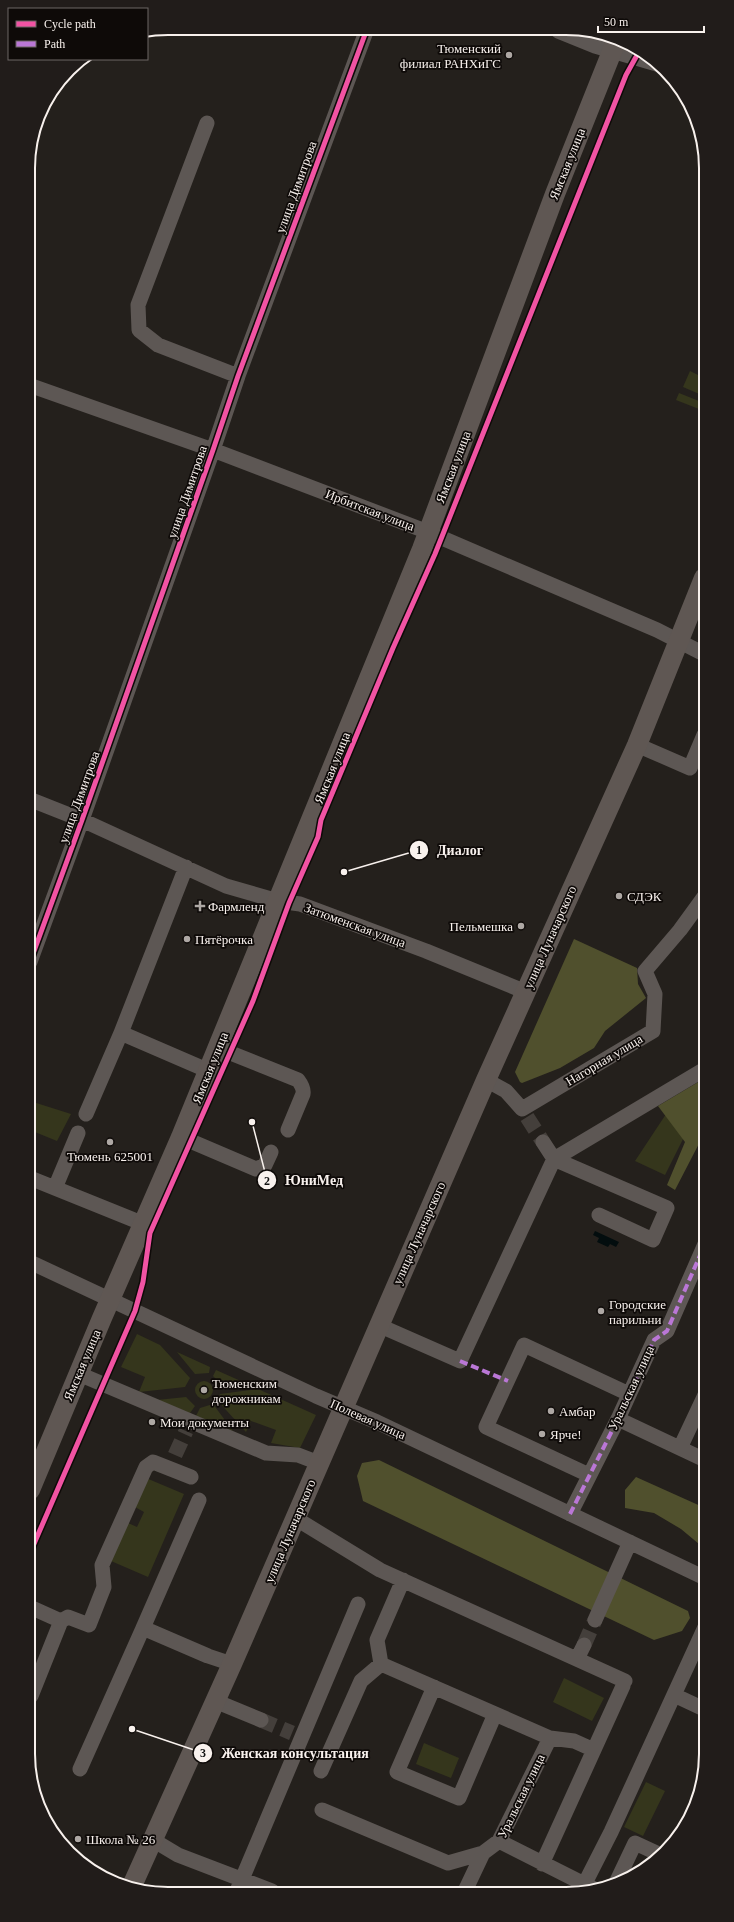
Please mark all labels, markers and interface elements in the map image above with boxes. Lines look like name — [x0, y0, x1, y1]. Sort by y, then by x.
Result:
legend — [8, 8, 148, 60]
scale bar — [598, 8, 704, 34]
text: 50 m — [604, 15, 629, 29]
text: Cycle path — [44, 17, 96, 31]
text: Path — [44, 37, 65, 51]
place label: Тюменский филиал РАНХиГС — [400, 41, 501, 71]
marker: Тюменский филиал РАНХиГС — [504, 50, 514, 60]
street label: Ямская улица — [546, 126, 588, 202]
street label: улица Димитрова — [272, 139, 320, 235]
street label: Ямская улица — [432, 429, 474, 505]
street label: улица Димитрова — [164, 444, 210, 540]
street label: Ирбитская улица — [323, 486, 417, 534]
street label: Ямская улица — [311, 730, 353, 806]
street label: улица Димитрова — [55, 749, 103, 845]
callout: Диалог — [409, 837, 491, 863]
text: 1 — [416, 843, 422, 857]
text: Диалог — [437, 843, 483, 858]
street label: улица Луначарского — [521, 883, 579, 991]
place label: СДЭК — [627, 889, 662, 904]
marker: СДЭК — [614, 891, 624, 901]
place label: Фармленд — [208, 899, 265, 914]
street label: Затюменская улица — [302, 900, 408, 950]
marker: Фармленд — [195, 901, 205, 911]
place label: Пельмешка — [450, 919, 513, 934]
marker: Пельмешка — [516, 921, 526, 931]
place label: Пятёрочка — [195, 932, 253, 947]
marker: Пятёрочка — [182, 934, 192, 944]
street label: Ямская улица — [189, 1030, 231, 1106]
street label: Нагорная улица — [563, 1031, 645, 1089]
marker: Тюмень 625001 — [105, 1137, 115, 1147]
place label: Тюмень 625001 — [67, 1149, 153, 1164]
callout: ЮниМед — [257, 1167, 351, 1193]
text: ЮниМед — [285, 1173, 343, 1188]
text: 2 — [264, 1174, 270, 1188]
street label: улица Луначарского — [390, 1179, 448, 1287]
place label: Городские парильни — [609, 1297, 666, 1327]
marker: Городские парильни — [596, 1306, 606, 1316]
street label: Ямская улица — [60, 1327, 104, 1403]
street label: Уральская улица — [605, 1343, 657, 1433]
place label: Тюменским дорожникам — [212, 1376, 281, 1406]
marker: Тюменским дорожникам — [199, 1385, 209, 1395]
street label: Полевая улица — [328, 1396, 408, 1442]
place label: Амбар — [559, 1404, 596, 1419]
marker: Амбар — [546, 1406, 556, 1416]
place label: Мои документы — [160, 1415, 249, 1430]
marker: Мои документы — [147, 1417, 157, 1427]
place label: Ярче! — [550, 1427, 581, 1442]
marker: Ярче! — [537, 1429, 547, 1439]
street label: улица Луначарского — [261, 1477, 319, 1585]
callout: Женская консультация — [193, 1740, 377, 1766]
text: 3 — [200, 1746, 206, 1760]
text: Женская консультация — [221, 1746, 369, 1761]
street label: Уральская улица — [494, 1751, 548, 1841]
place label: Школа № 26 — [86, 1832, 156, 1847]
marker: Школа № 26 — [73, 1834, 83, 1844]

